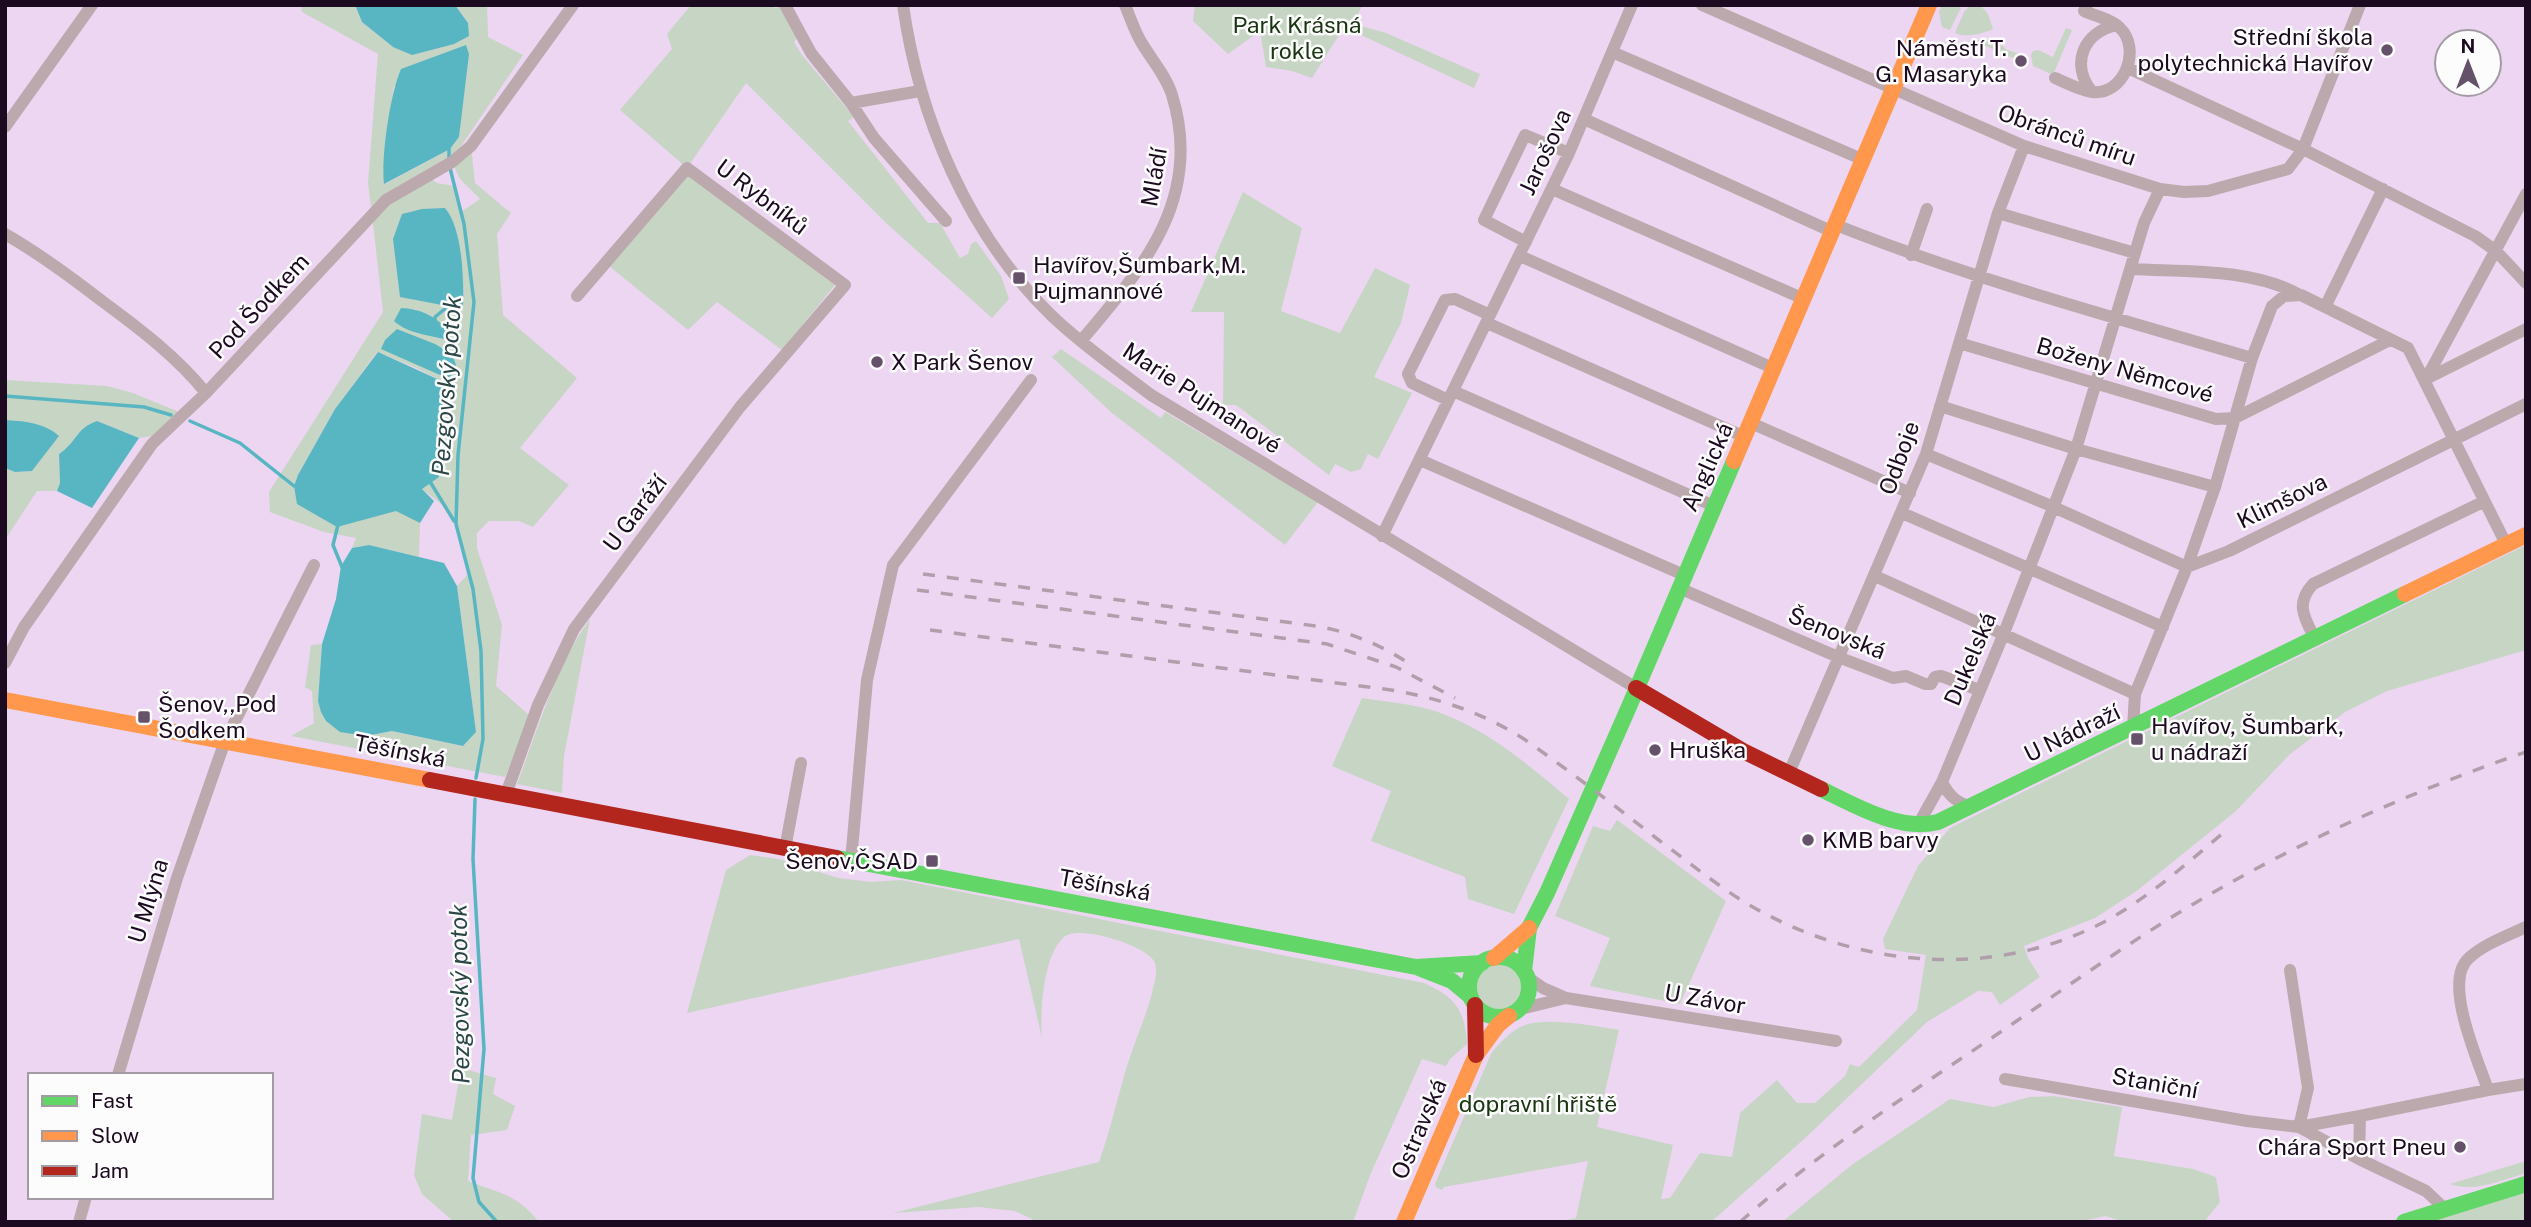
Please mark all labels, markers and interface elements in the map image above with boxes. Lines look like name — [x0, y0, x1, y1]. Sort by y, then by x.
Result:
park label: Park Krásná rokle — [1232, 11, 1362, 64]
place label: Střední škola polytechnická Havířov — [2138, 23, 2373, 76]
north arrow — [2433, 28, 2503, 98]
place label: Náměstí T. G. Masaryka — [1875, 34, 2007, 87]
text: N — [2461, 35, 2475, 57]
marker: Střední škola polytechnická Havířov — [2379, 42, 2395, 58]
marker: Náměstí T. G. Masaryka — [2013, 53, 2029, 69]
street label: Obránců míru — [1995, 98, 2140, 171]
street label: Jarošova — [1513, 104, 1576, 199]
street label: Mládí — [1135, 145, 1172, 209]
street label: U Rybníků — [711, 153, 814, 240]
street label: Pod Šodkem — [203, 247, 314, 364]
place label: Havířov,Šumbark,M. Pujmannové — [1033, 251, 1246, 304]
marker: Havířov,Šumbark,M. Pujmannové — [1011, 270, 1027, 286]
water label: Pezgovský potok — [426, 295, 466, 477]
street label: Boženy Němcové — [2034, 331, 2217, 408]
street label: Marie Pujmanové — [1118, 336, 1286, 459]
place label: X Park Šenov — [891, 348, 1034, 375]
marker: X Park Šenov — [869, 354, 885, 370]
street label: Odboje — [1873, 417, 1924, 498]
street label: Anglická — [1675, 418, 1738, 515]
street label: Klimšova — [2232, 467, 2331, 534]
street label: U Garáží — [597, 469, 672, 556]
street label: Šenovská — [1784, 601, 1890, 664]
street label: Dukelská — [1938, 608, 2001, 709]
place label: Šenov,,Pod Šodkem — [158, 690, 276, 743]
street label: U Nádraží — [2019, 698, 2125, 767]
marker: Šenov,,Pod Šodkem — [136, 709, 152, 725]
place label: Havířov, Šumbark, u nádraží — [2151, 712, 2344, 765]
street label: Těšínská — [352, 728, 448, 773]
marker: Havířov, Šumbark, u nádraží — [2129, 731, 2145, 747]
place label: Hruška — [1669, 736, 1746, 763]
marker: Hruška — [1647, 742, 1663, 758]
place label: KMB barvy — [1822, 826, 1939, 853]
marker: KMB barvy — [1800, 832, 1816, 848]
place label: Šenov,ČSAD — [785, 847, 918, 874]
marker: Šenov,ČSAD — [924, 853, 940, 869]
street label: U Mlýna — [122, 855, 173, 946]
street label: Těšínská — [1057, 863, 1153, 906]
water label: Pezgovský potok — [443, 904, 475, 1084]
street label: U Závor — [1662, 978, 1748, 1019]
street label: Staniční — [2110, 1062, 2201, 1103]
legend — [28, 1073, 273, 1199]
street label: Ostravská — [1385, 1075, 1452, 1183]
text: Fast — [91, 1088, 133, 1113]
park label: dopravní hřiště — [1459, 1090, 1617, 1117]
text: Slow — [91, 1123, 139, 1148]
place label: Chára Sport Pneu — [2258, 1133, 2446, 1160]
marker: Chára Sport Pneu — [2452, 1139, 2468, 1155]
text: Jam — [91, 1158, 129, 1183]

